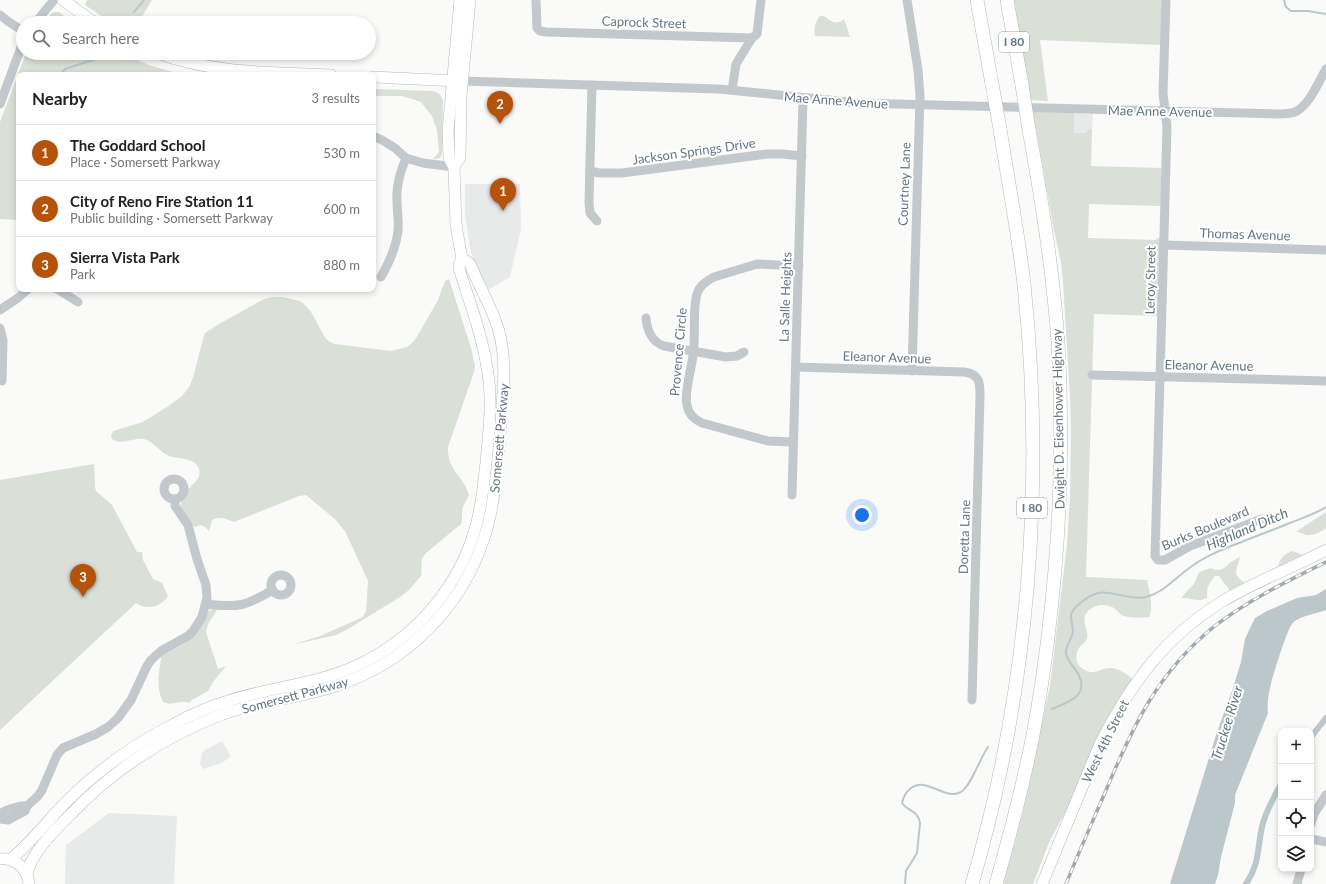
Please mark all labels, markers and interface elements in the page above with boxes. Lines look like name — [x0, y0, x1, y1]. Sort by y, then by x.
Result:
street label: Caprock Street — [601, 13, 687, 31]
search box — [16, 16, 376, 60]
icon: search — [30, 27, 52, 49]
text: Search here — [62, 29, 139, 47]
road number: I 80 — [999, 32, 1029, 52]
text: Nearby — [32, 88, 87, 109]
street label: Mae Anne Avenue — [783, 88, 889, 112]
text: 3 results — [312, 90, 360, 106]
pin: 2 — [487, 91, 513, 124]
street label: Mae Anne Avenue — [1108, 102, 1212, 120]
street label: Jackson Springs Drive — [631, 134, 757, 168]
text: The Goddard School — [70, 136, 205, 154]
street label: Courtney Lane — [895, 142, 913, 226]
text: 1 — [41, 145, 49, 161]
text: 530 m — [323, 145, 360, 161]
text: Place · Somersett Parkway — [70, 154, 220, 170]
pin: 1 — [490, 178, 516, 211]
text: City of Reno Fire Station 11 — [70, 192, 254, 210]
text: 2 — [41, 201, 49, 217]
text: 600 m — [323, 201, 360, 217]
text: Public building · Somersett Parkway — [70, 210, 273, 226]
street label: Thomas Avenue — [1199, 224, 1291, 244]
street label: Leroy Street — [1141, 245, 1159, 314]
text: Sierra Vista Park — [70, 248, 180, 266]
street label: La Salle Heights — [775, 251, 795, 342]
text: 3 — [41, 257, 49, 273]
text: 880 m — [323, 257, 360, 273]
text: Park — [70, 266, 95, 282]
street label: Provence Circle — [666, 307, 690, 397]
street label: Dwight D. Eisenhower Highway — [1048, 328, 1068, 510]
street label: Eleanor Avenue — [842, 347, 932, 367]
street label: Eleanor Avenue — [1164, 356, 1254, 374]
street label: Somersett Parkway — [486, 382, 512, 493]
road number: I 80 — [1017, 498, 1047, 518]
street label: Doretta Lane — [955, 499, 973, 574]
street label: Burks Boulevard — [1159, 502, 1251, 554]
water label: Highland Ditch — [1203, 504, 1290, 553]
your location — [852, 505, 872, 525]
pin: 3 — [70, 564, 96, 597]
street label: Somersett Parkway — [240, 673, 350, 717]
water label: Truckee River — [1207, 683, 1246, 762]
street label: West 4th Street — [1078, 697, 1132, 785]
map controls — [1278, 728, 1314, 872]
button: + — [1278, 728, 1314, 764]
button: − — [1278, 764, 1314, 800]
button: locate — [1278, 800, 1314, 836]
button: layers — [1278, 836, 1314, 872]

